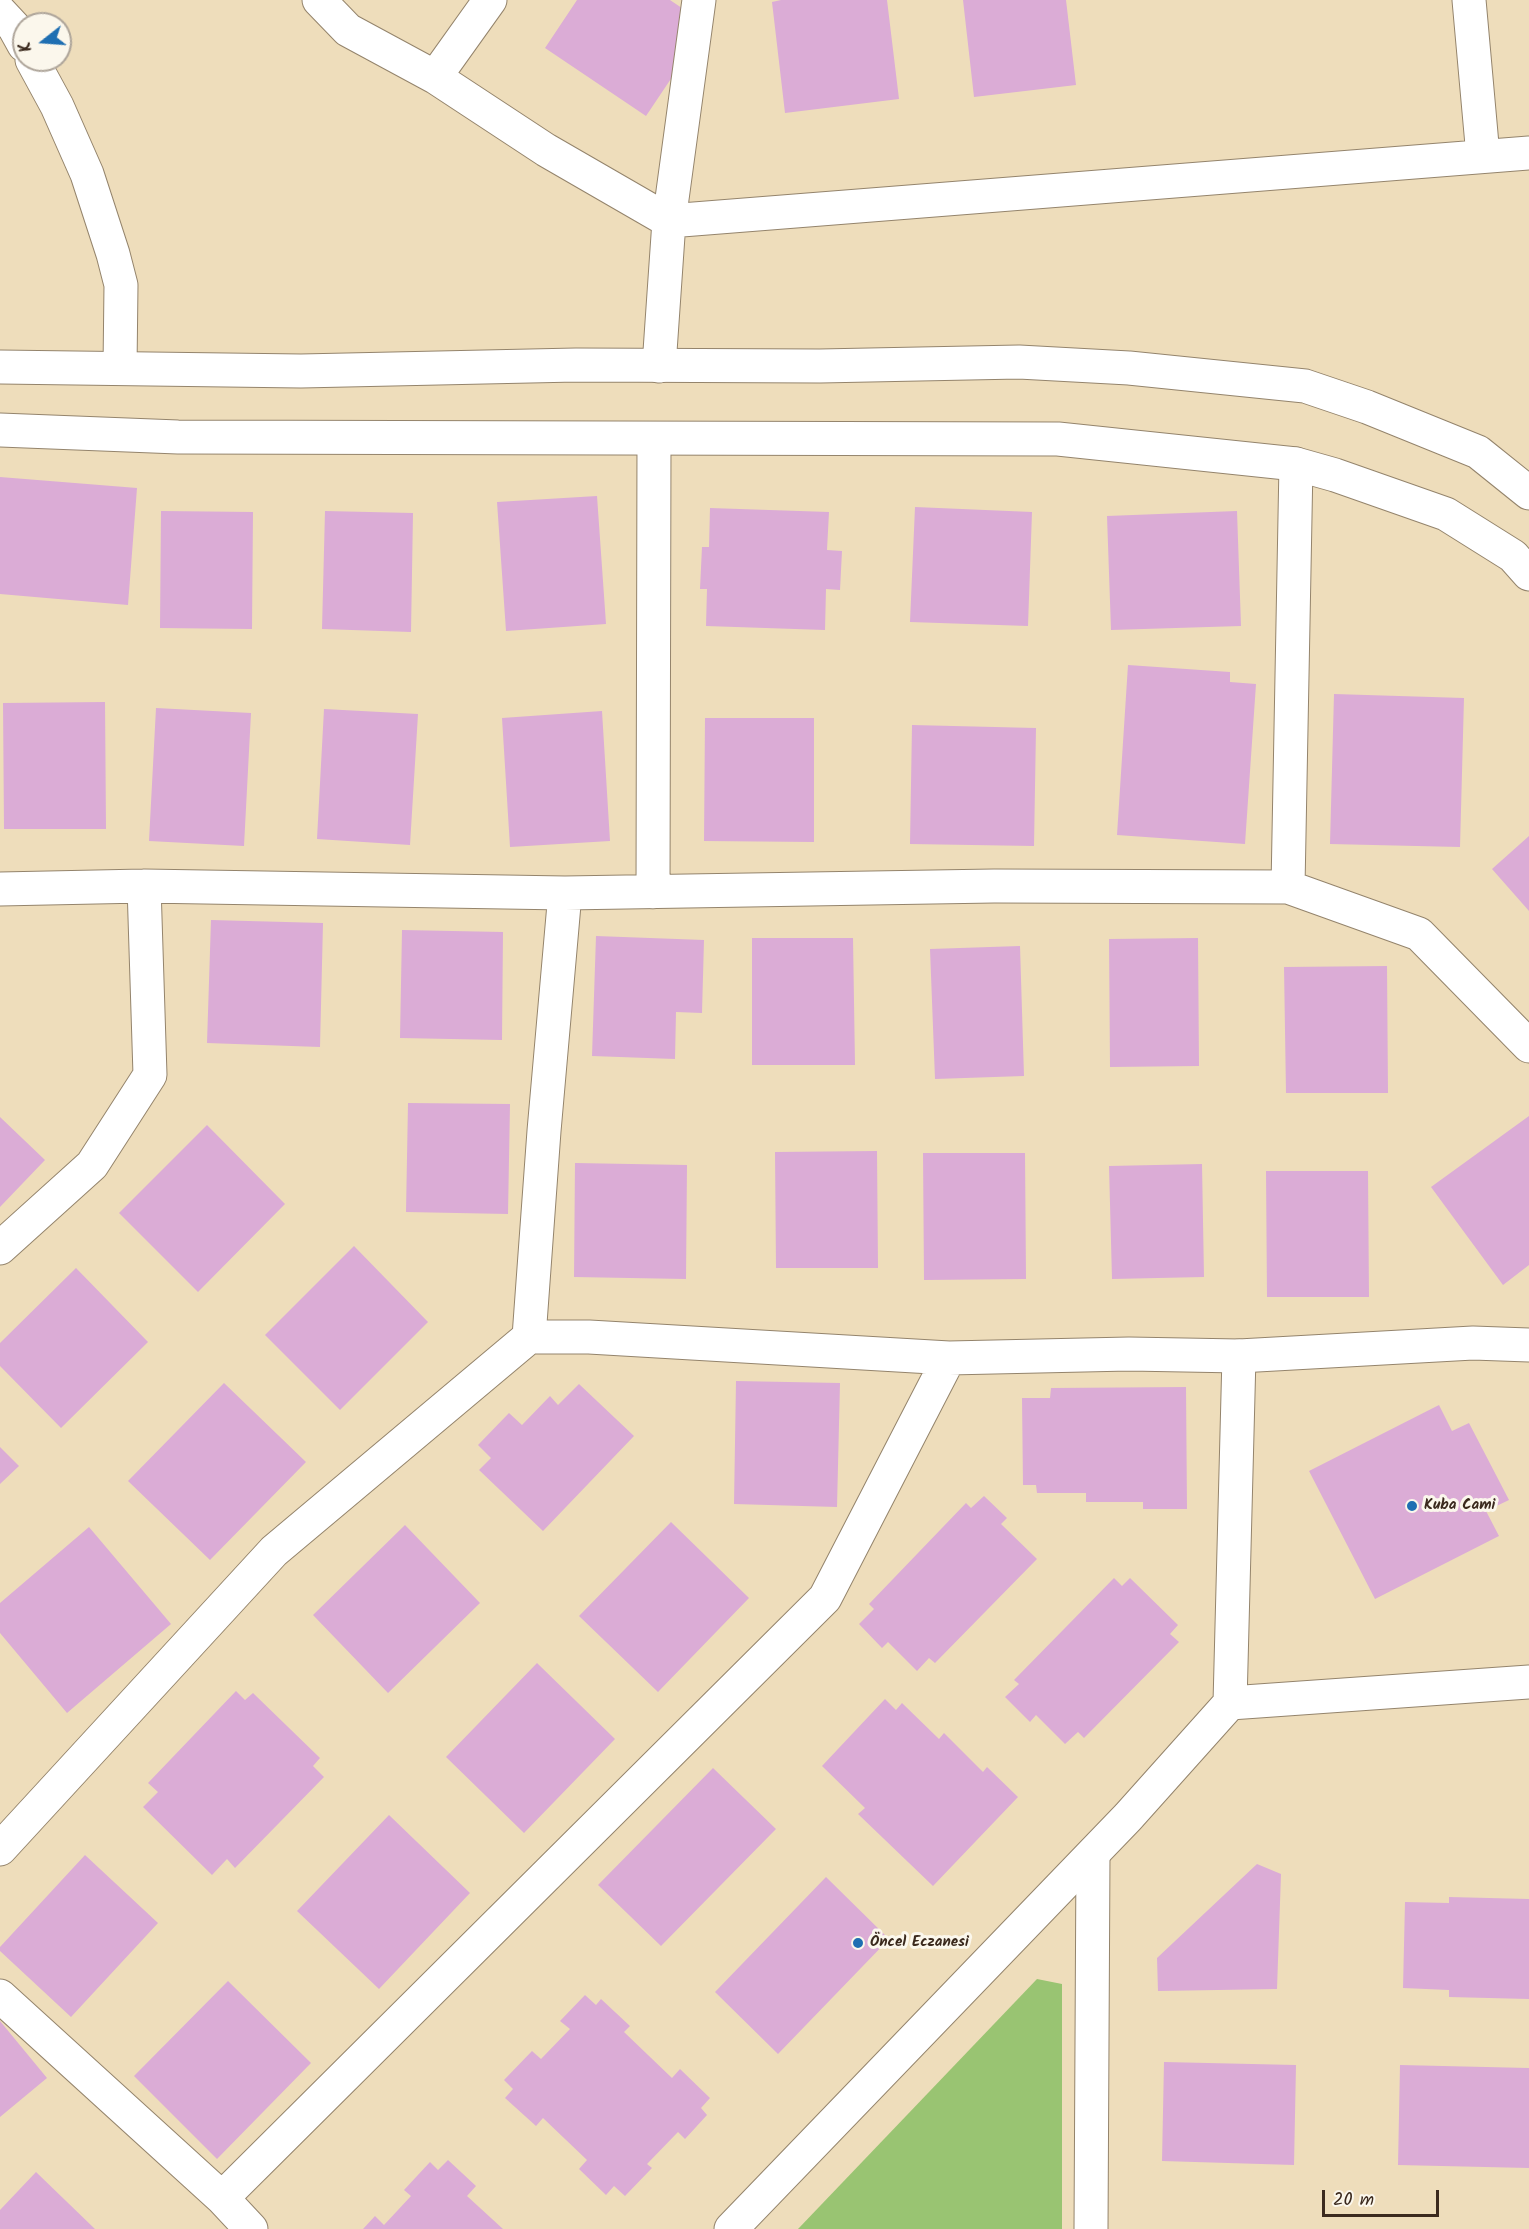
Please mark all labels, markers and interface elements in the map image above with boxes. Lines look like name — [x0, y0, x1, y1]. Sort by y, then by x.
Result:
north arrow — [12, 12, 72, 72]
text: K — [13, 39, 40, 55]
place label: Kuba Cami — [1424, 1497, 1495, 1515]
marker: Kuba Cami — [1405, 1499, 1419, 1513]
place label: Öncel Eczanesi — [870, 1934, 969, 1952]
marker: Öncel Eczanesi — [851, 1936, 865, 1950]
scale bar — [1325, 2178, 1442, 2216]
text: 20 m — [1333, 2186, 1374, 2215]

